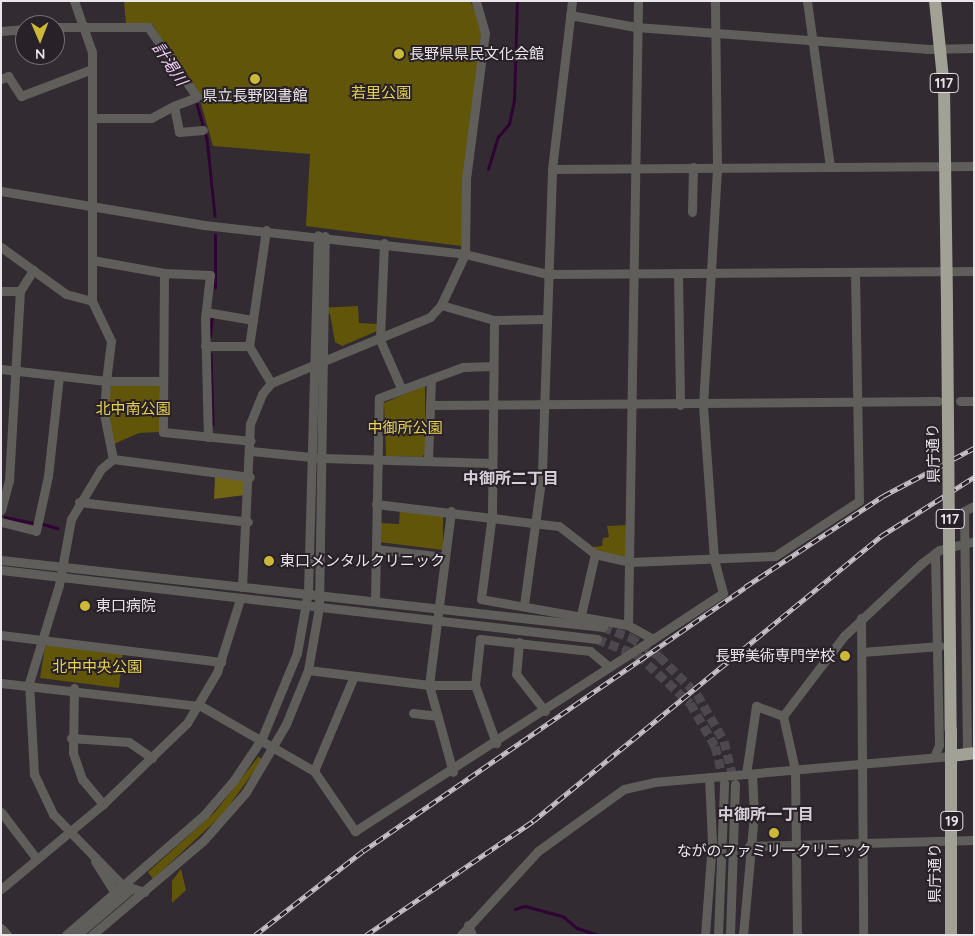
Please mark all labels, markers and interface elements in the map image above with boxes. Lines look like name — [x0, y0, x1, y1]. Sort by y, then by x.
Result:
north arrow — [15, 15, 65, 65]
water label: 計渇川 — [149, 39, 191, 89]
text: N — [35, 45, 46, 63]
place label: 長野県県民文化会館 — [409, 45, 544, 63]
marker: 長野県県民文化会館 — [393, 48, 405, 60]
road number: 117 — [929, 72, 959, 95]
marker: 県立長野図書館 — [249, 73, 261, 85]
park label: 若里公園 — [351, 84, 411, 102]
place label: 県立長野図書館 — [203, 87, 307, 105]
park label: 北中南公園 — [96, 400, 170, 418]
park label: 中御所公園 — [368, 419, 442, 437]
street label: 県庁通り — [923, 423, 943, 483]
district label: 中御所二丁目 — [463, 468, 559, 488]
road number: 117 — [935, 508, 965, 530]
place label: 東口メンタルクリニック — [280, 552, 445, 570]
marker: 東口メンタルクリニック — [262, 554, 276, 568]
place label: 東口病院 — [96, 597, 156, 615]
marker: 東口病院 — [78, 599, 92, 613]
place label: 長野美術専門学校 — [715, 647, 835, 665]
marker: 長野美術専門学校 — [839, 650, 851, 662]
park label: 北中中央公園 — [52, 658, 142, 676]
district label: 中御所一丁目 — [718, 804, 814, 824]
road number: 19 — [940, 809, 964, 832]
marker: ながのファミリークリニック — [767, 826, 781, 840]
place label: ながのファミリークリニック — [677, 842, 871, 860]
street label: 県庁通り — [926, 843, 944, 903]

